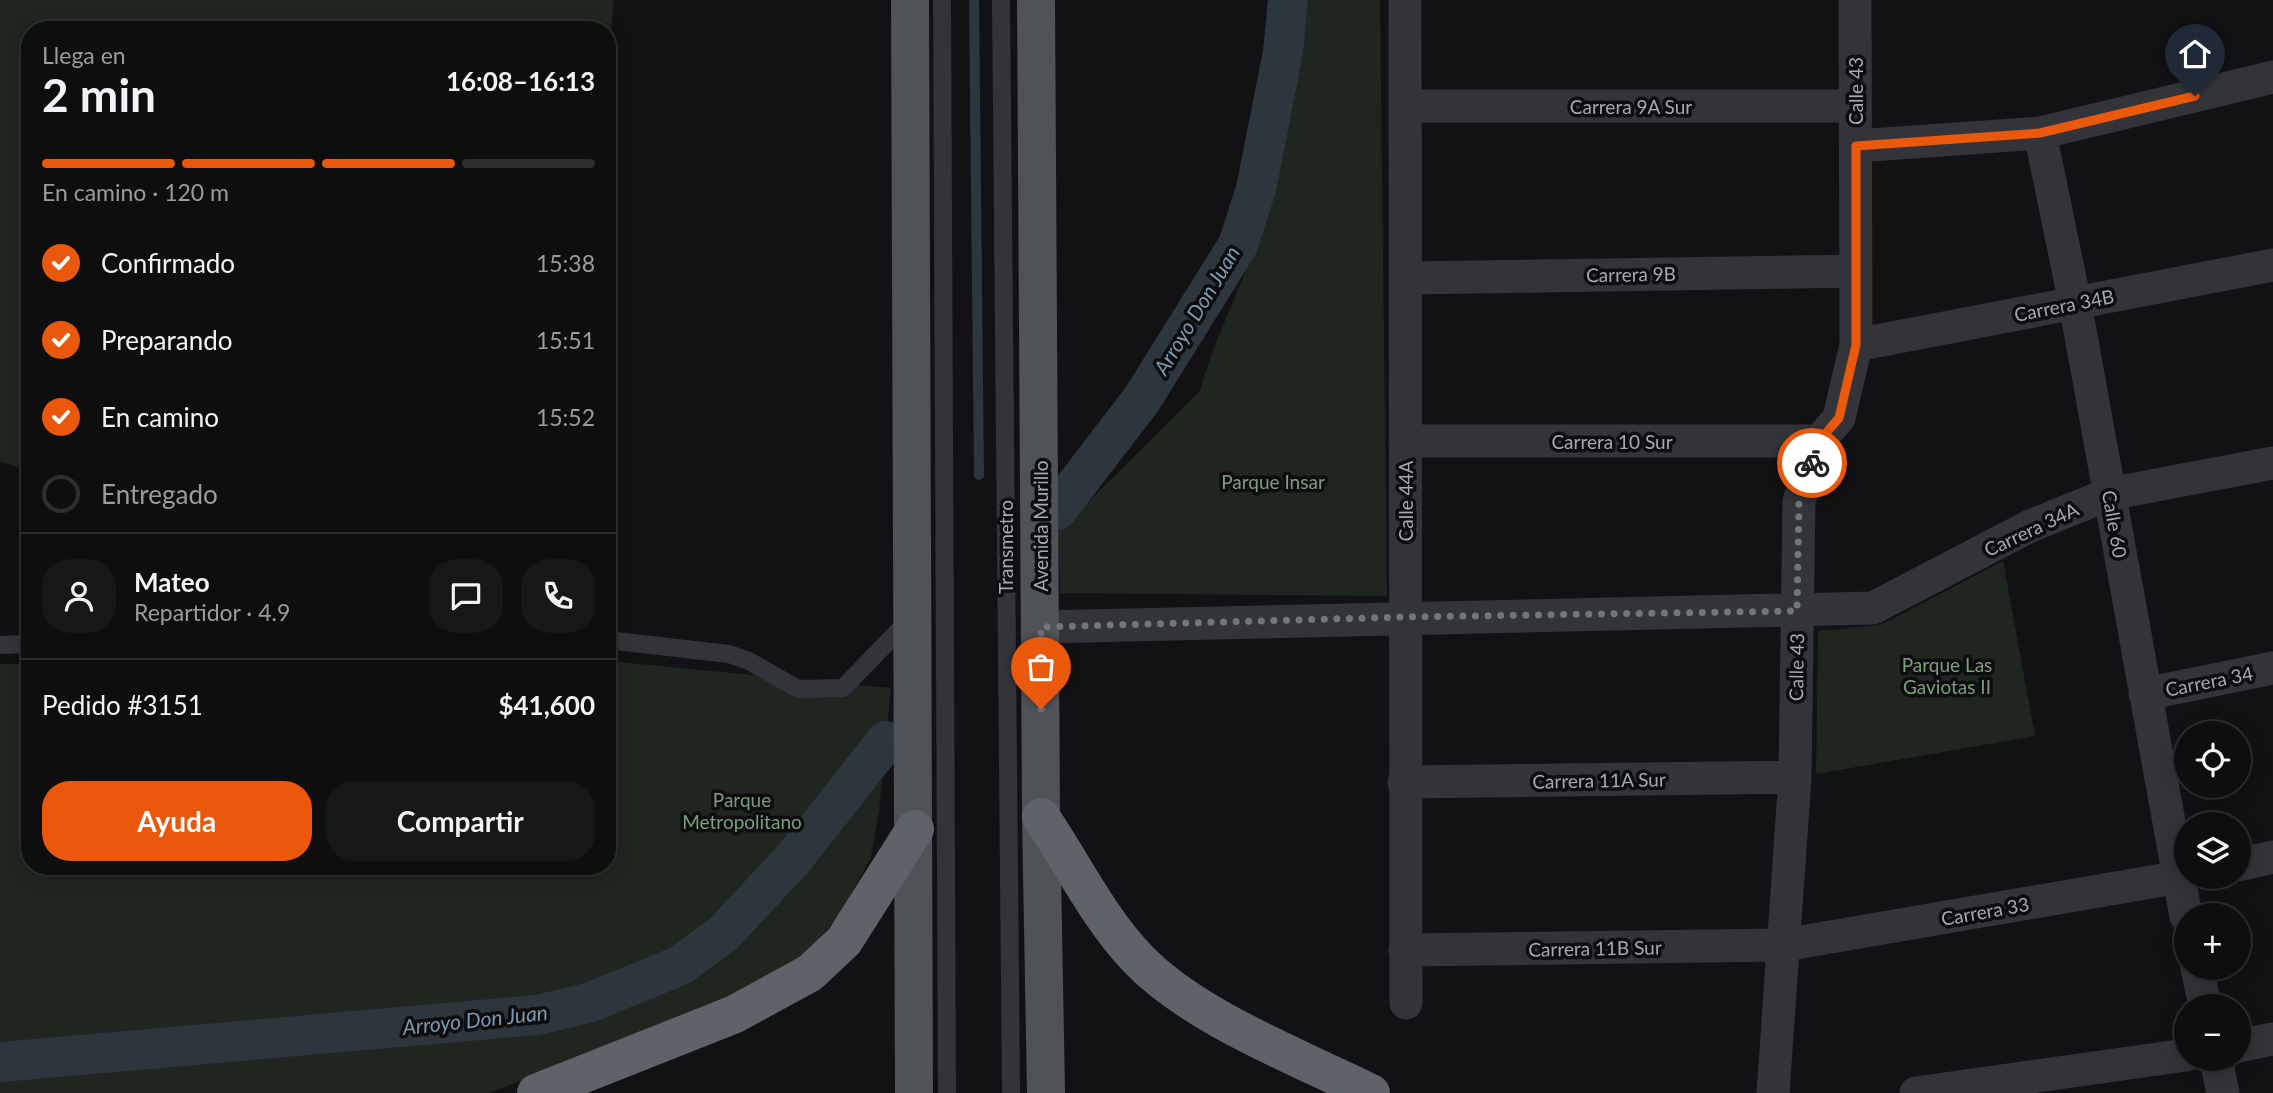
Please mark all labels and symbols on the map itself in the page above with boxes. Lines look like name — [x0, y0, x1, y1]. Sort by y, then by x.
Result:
pin — [2165, 24, 2225, 96]
street label: Calle 43 — [1844, 57, 1867, 125]
street label: Carrera 9A Sur — [1570, 95, 1692, 118]
water label: Arroyo Don Juan — [1147, 241, 1244, 380]
street label: Carrera 9B — [1586, 262, 1676, 286]
street label: Carrera 34B — [2012, 284, 2116, 326]
courier — [1777, 428, 1847, 498]
street label: Carrera 10 Sur — [1551, 430, 1673, 453]
street label: Avenida Murillo — [1029, 460, 1052, 592]
street label: Calle 44A — [1394, 460, 1417, 541]
park label: Parque Insar — [1221, 470, 1325, 493]
street label: Calle 60 — [2098, 488, 2132, 560]
street label: Carrera 34A — [1980, 497, 2082, 561]
street label: Transmetro — [994, 500, 1017, 594]
street label: Calle 43 — [1784, 633, 1808, 701]
pin — [1011, 637, 1071, 709]
park label: Parque Las Gaviotas II — [1902, 653, 1992, 698]
street label: Carrera 34 — [2163, 661, 2255, 701]
street label: Carrera 11A Sur — [1532, 767, 1666, 793]
park label: Parque Metropolitano — [682, 788, 802, 833]
street label: Carrera 33 — [1939, 892, 2031, 930]
street label: Carrera 11B Sur — [1528, 935, 1662, 961]
water label: Arroyo Don Juan — [400, 999, 549, 1039]

